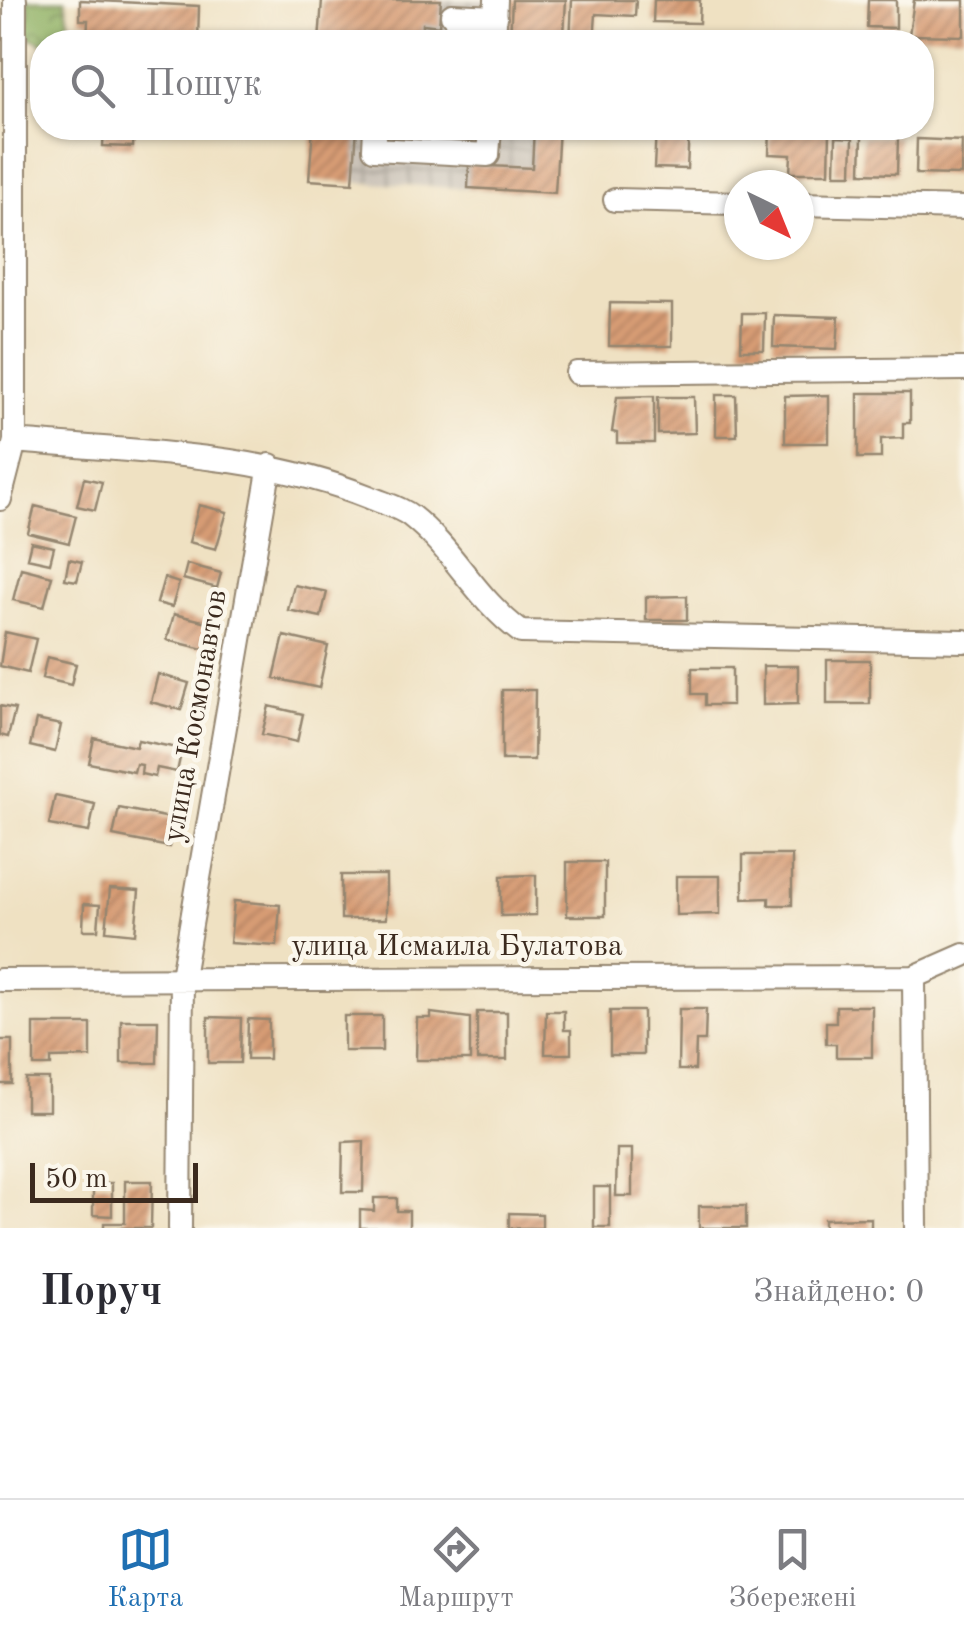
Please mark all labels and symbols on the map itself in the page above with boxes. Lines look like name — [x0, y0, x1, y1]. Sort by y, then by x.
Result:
north arrow — [724, 170, 814, 260]
street label: улица Космонавтов — [159, 587, 233, 845]
street label: улица Исмаила Булатова — [291, 932, 623, 962]
scale bar — [30, 1158, 198, 1202]

